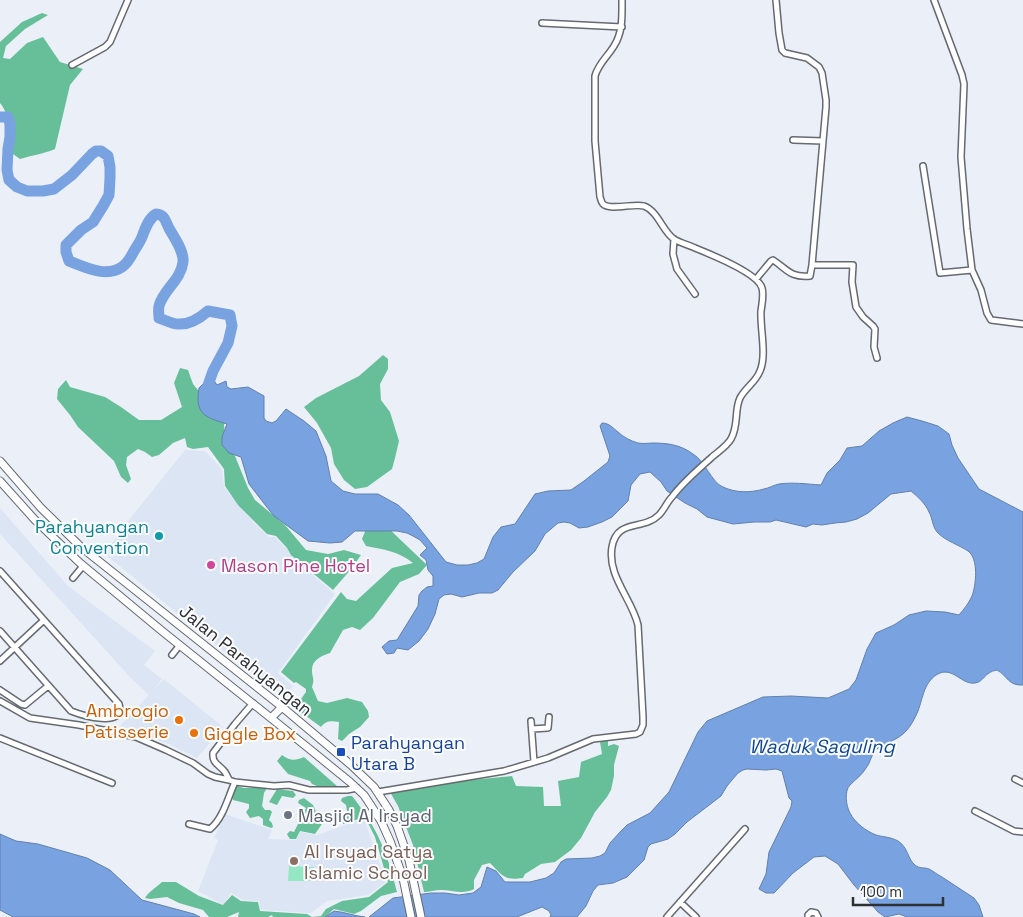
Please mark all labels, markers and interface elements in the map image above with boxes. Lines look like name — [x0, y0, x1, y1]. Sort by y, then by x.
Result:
place label: Parahyangan Convention — [35, 515, 149, 559]
marker: Parahyangan Convention — [153, 530, 165, 542]
place label: Mason Pine Hotel — [221, 554, 370, 577]
marker: Mason Pine Hotel — [205, 559, 217, 571]
street label: Jalan Parahyangan — [175, 599, 317, 721]
place label: Ambrogio Patisserie — [84, 699, 169, 743]
marker: Ambrogio Patisserie — [173, 714, 185, 726]
place label: Giggle Box — [204, 722, 296, 745]
marker: Giggle Box — [188, 727, 200, 739]
place label: Parahyangan Utara B — [351, 731, 465, 775]
water label: Waduk Saguling — [749, 734, 895, 759]
marker: Parahyangan Utara B — [335, 746, 347, 758]
place label: Masjid Al Irsyad — [298, 804, 432, 827]
marker: Masjid Al Irsyad — [282, 809, 294, 821]
place label: Al Irsyad Satya Islamic School — [304, 840, 433, 884]
marker: Al Irsyad Satya Islamic School — [288, 855, 300, 867]
scale bar — [853, 874, 943, 906]
text: 100 m — [860, 882, 902, 901]

